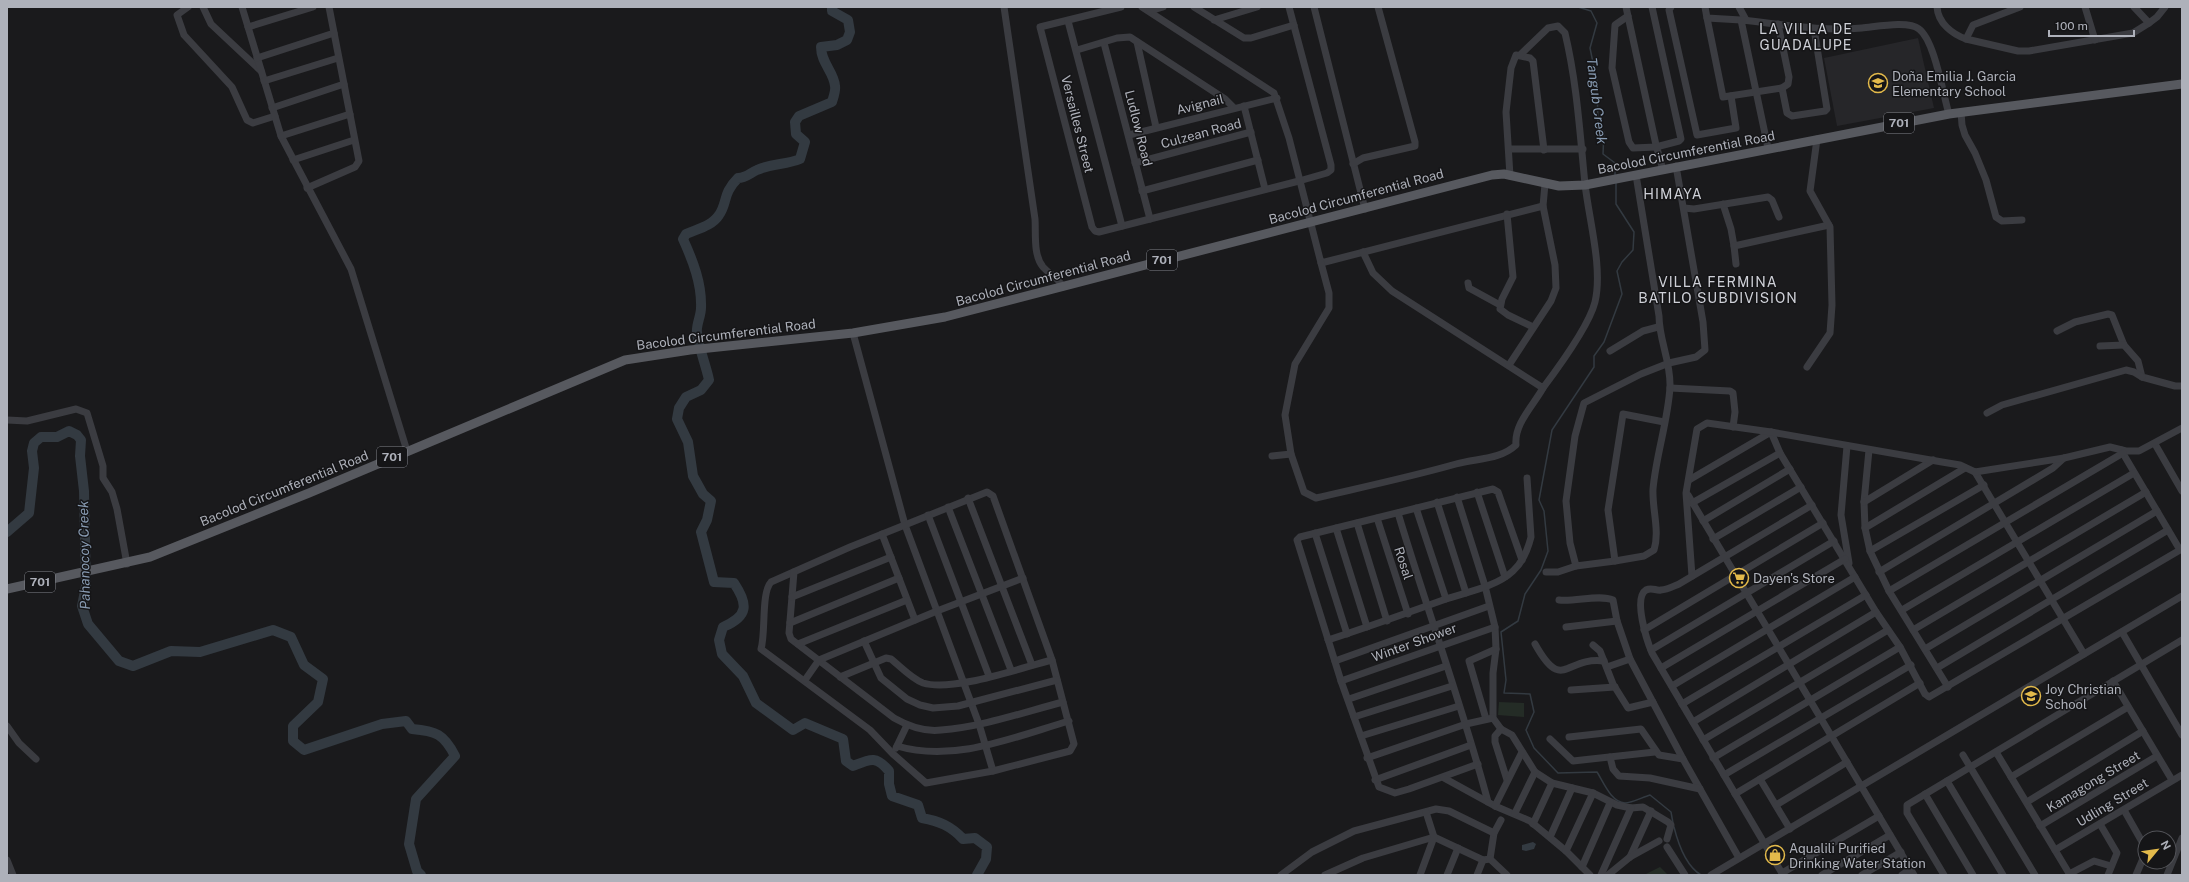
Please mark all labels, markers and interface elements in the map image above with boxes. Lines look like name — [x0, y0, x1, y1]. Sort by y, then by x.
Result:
scale bar — [2049, 12, 2134, 38]
text: 100 m — [2055, 19, 2088, 33]
district label: LA VILLA DE GUADALUPE — [1759, 21, 1853, 53]
water label: Tangub Creek — [1584, 57, 1610, 146]
place label: Doña Emilia J. Garcia Elementary School — [1892, 69, 2016, 99]
school or university icon: Doña Emilia J. Garcia Elementary School — [1867, 72, 1889, 94]
street label: Versailles Street — [1058, 74, 1097, 174]
street label: Ludlow Road — [1122, 89, 1155, 168]
street label: Avignail — [1175, 91, 1225, 118]
road number: 701 — [1884, 113, 1914, 133]
street label: Culzean Road — [1159, 116, 1243, 151]
street label: Bacolod Circumferential Road — [1596, 128, 1776, 177]
street label: Bacolod Circumferential Road — [1267, 166, 1445, 227]
district label: HIMAYA — [1643, 186, 1703, 202]
street label: Bacolod Circumferential Road — [954, 248, 1132, 309]
road number: 701 — [1147, 250, 1177, 270]
district label: VILLA FERMINA BATILO SUBDIVISION — [1638, 274, 1798, 306]
street label: Bacolod Circumferential Road — [636, 316, 817, 353]
road number: 701 — [377, 447, 407, 467]
street label: Bacolod Circumferential Road — [198, 448, 371, 529]
water label: Pahanocoy Creek — [75, 500, 93, 610]
street label: Rosal — [1391, 545, 1416, 582]
supermarket icon: Dayen's Store — [1728, 567, 1750, 589]
place label: Dayen's Store — [1753, 571, 1835, 586]
road number: 701 — [25, 572, 55, 592]
street label: Winter Shower — [1370, 620, 1459, 665]
place label: Joy Christian School — [2045, 682, 2122, 712]
school or university icon: Joy Christian School — [2020, 685, 2042, 707]
street label: Kamagong Street — [2044, 748, 2143, 815]
street label: Udling Street — [2074, 775, 2151, 830]
north arrow — [2137, 830, 2177, 870]
text: N — [2158, 838, 2173, 852]
place label: Aqualili Purified Drinking Water Station — [1789, 841, 1926, 871]
shop icon: Aqualili Purified Drinking Water Station — [1764, 844, 1786, 866]

